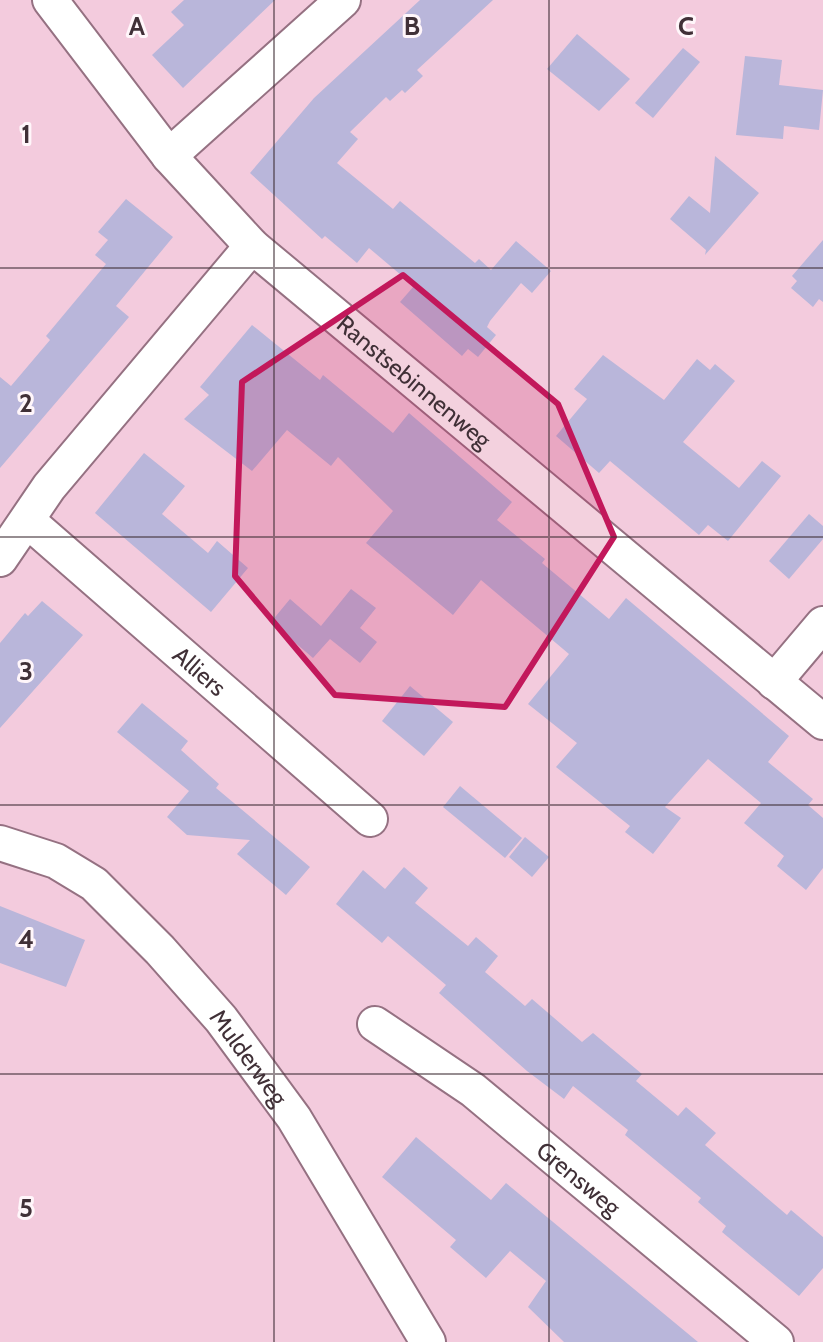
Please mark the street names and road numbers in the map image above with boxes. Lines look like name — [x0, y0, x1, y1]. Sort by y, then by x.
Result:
street label: Ranstsebinnenweg — [331, 309, 498, 455]
street label: Alliers — [167, 640, 232, 702]
street label: Mulderweg — [204, 1003, 295, 1112]
street label: Grensweg — [531, 1135, 628, 1222]

